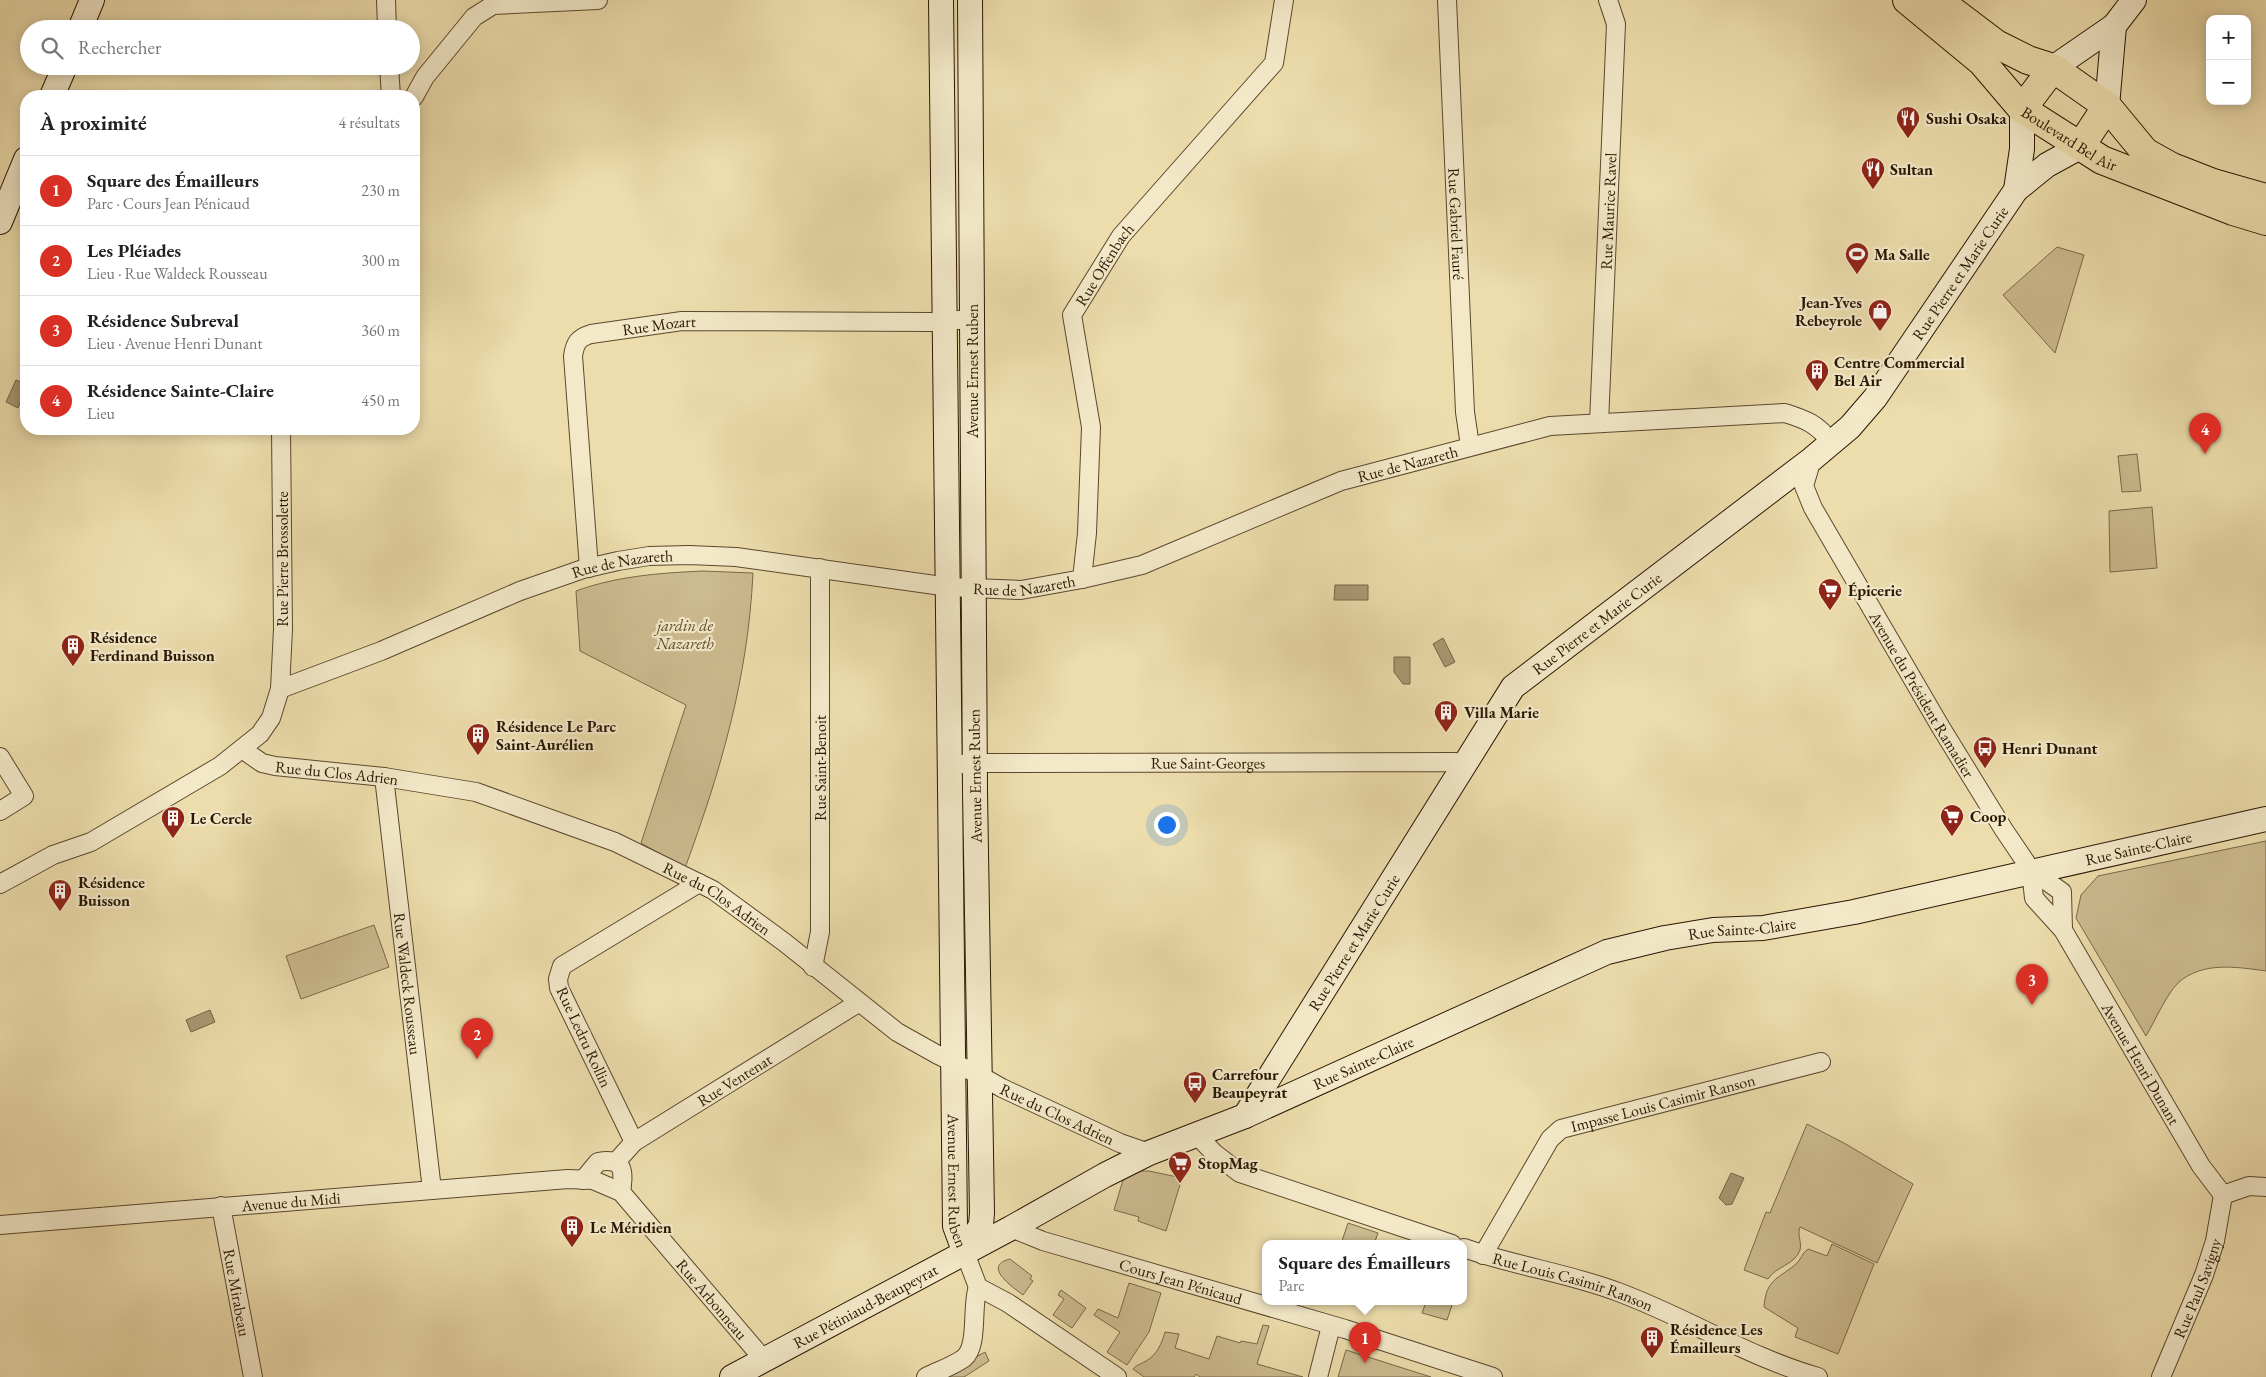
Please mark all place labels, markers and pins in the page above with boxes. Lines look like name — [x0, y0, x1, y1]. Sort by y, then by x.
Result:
restaurant icon: Sushi Osaka — [1895, 105, 1921, 139]
place label: Sushi Osaka — [1926, 108, 2008, 129]
restaurant icon: Sultan — [1860, 156, 1886, 190]
place label: Sultan — [1890, 159, 1933, 180]
sports icon: Ma Salle — [1844, 241, 1870, 275]
place label: Ma Salle — [1874, 244, 1930, 265]
place label: Jean-Yves Rebeyrole — [1795, 292, 1862, 331]
shop icon: Jean-Yves Rebeyrole — [1867, 298, 1893, 332]
place label: Centre Commercial Bel Air — [1834, 352, 1965, 391]
building icon: Centre Commercial Bel Air — [1804, 358, 1830, 392]
pin: 4 — [2189, 413, 2221, 454]
supermarket icon: Épicerie — [1817, 577, 1843, 611]
place label: Épicerie — [1848, 580, 1902, 601]
place label: Résidence Ferdinand Buisson — [90, 627, 215, 666]
building icon: Résidence Ferdinand Buisson — [60, 633, 86, 667]
building icon: Villa Marie — [1433, 699, 1459, 733]
place label: Villa Marie — [1464, 702, 1539, 723]
place label: Résidence Le Parc Saint-Aurélien — [496, 716, 616, 755]
building icon: Résidence Le Parc Saint-Aurélien — [465, 722, 491, 756]
bus stop icon: Henri Dunant — [1972, 735, 1998, 769]
place label: Henri Dunant — [2002, 738, 2098, 759]
supermarket icon: Coop — [1939, 803, 1965, 837]
building icon: Le Cercle — [160, 805, 186, 839]
place label: Coop — [1970, 806, 2006, 827]
place label: Le Cercle — [190, 808, 252, 829]
place label: Résidence Buisson — [78, 872, 145, 911]
building icon: Résidence Buisson — [47, 878, 73, 912]
pin: 3 — [2016, 964, 2048, 1005]
pin: 2 — [461, 1018, 493, 1059]
place label: Carrefour Beaupeyrat — [1212, 1064, 1287, 1103]
bus stop icon: Carrefour Beaupeyrat — [1182, 1070, 1208, 1104]
supermarket icon: StopMag — [1167, 1150, 1193, 1184]
place label: StopMag — [1198, 1153, 1259, 1174]
building icon: Le Méridien — [559, 1214, 585, 1248]
place label: Le Méridien — [590, 1217, 672, 1238]
place label: Résidence Les Émailleurs — [1670, 1319, 1763, 1358]
pin: 1 — [1349, 1322, 1381, 1363]
building icon: Résidence Les Émailleurs — [1639, 1325, 1665, 1359]

